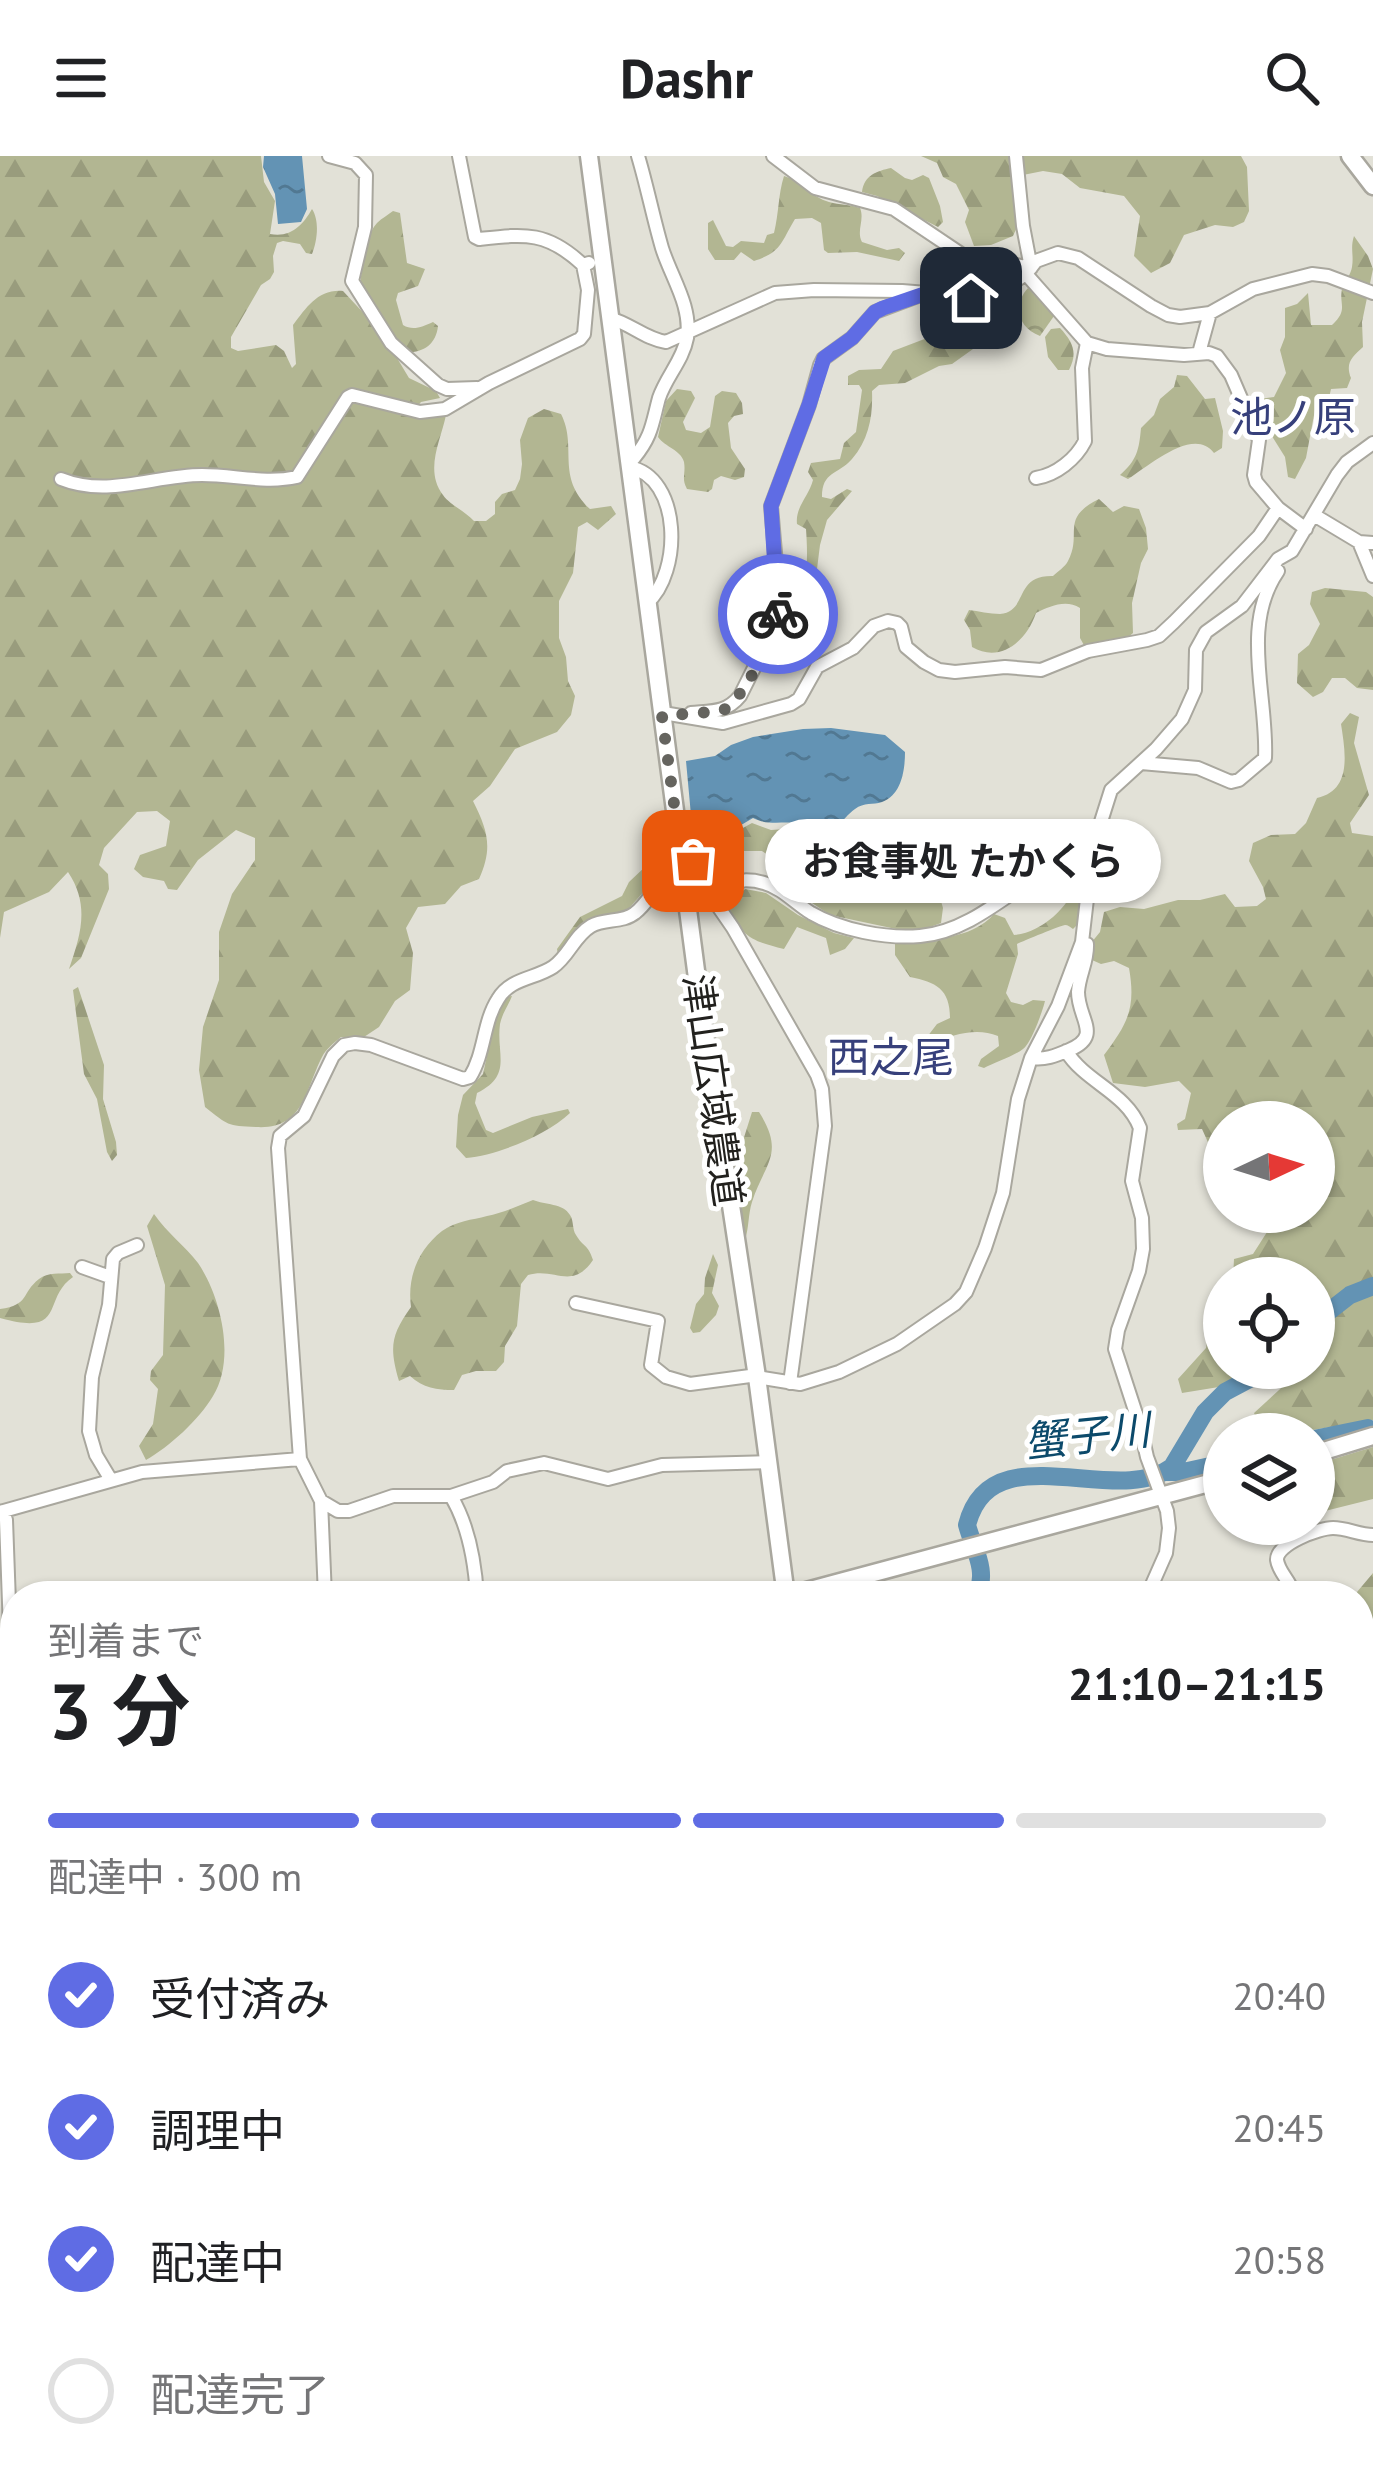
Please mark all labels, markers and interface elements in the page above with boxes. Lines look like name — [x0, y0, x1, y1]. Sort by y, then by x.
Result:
text: Dashr — [620, 43, 753, 113]
icon: menu — [48, 45, 114, 111]
icon: search — [1259, 45, 1325, 111]
pin — [920, 247, 1022, 349]
icon: home — [938, 265, 1004, 331]
district label: 池ノ原 — [1230, 389, 1356, 444]
courier — [718, 554, 838, 674]
icon: bike — [745, 581, 811, 647]
pin — [642, 810, 744, 912]
callout: お食事処 たかくら — [765, 819, 1161, 903]
icon: bag — [660, 828, 726, 894]
text: お食事処 たかくら — [802, 835, 1124, 886]
street label: 津山広域農道 — [672, 971, 756, 1209]
district label: 西之尾 — [828, 1029, 954, 1084]
north arrow — [1203, 1101, 1335, 1233]
map controls — [1203, 1101, 1335, 1545]
button: locate — [1203, 1257, 1335, 1389]
water label: 蟹子川 — [1021, 1401, 1156, 1469]
button: layers — [1203, 1413, 1335, 1545]
text: 到着まで — [48, 1615, 204, 1666]
text: 21:10–21:15 — [1068, 1654, 1326, 1712]
text: 3 分 — [48, 1660, 190, 1761]
text: 配達中 · 300 m — [48, 1851, 302, 1902]
icon: check — [48, 1962, 114, 2028]
text: 受付済み — [150, 1969, 330, 2027]
text: 20:40 — [1232, 1970, 1326, 2021]
icon: check — [48, 2094, 114, 2160]
text: 調理中 — [150, 2101, 285, 2159]
text: 20:45 — [1232, 2102, 1326, 2153]
icon: check — [48, 2226, 114, 2292]
text: 配達中 — [150, 2233, 285, 2291]
text: 20:58 — [1232, 2234, 1326, 2285]
text: 配達完了 — [150, 2365, 330, 2423]

